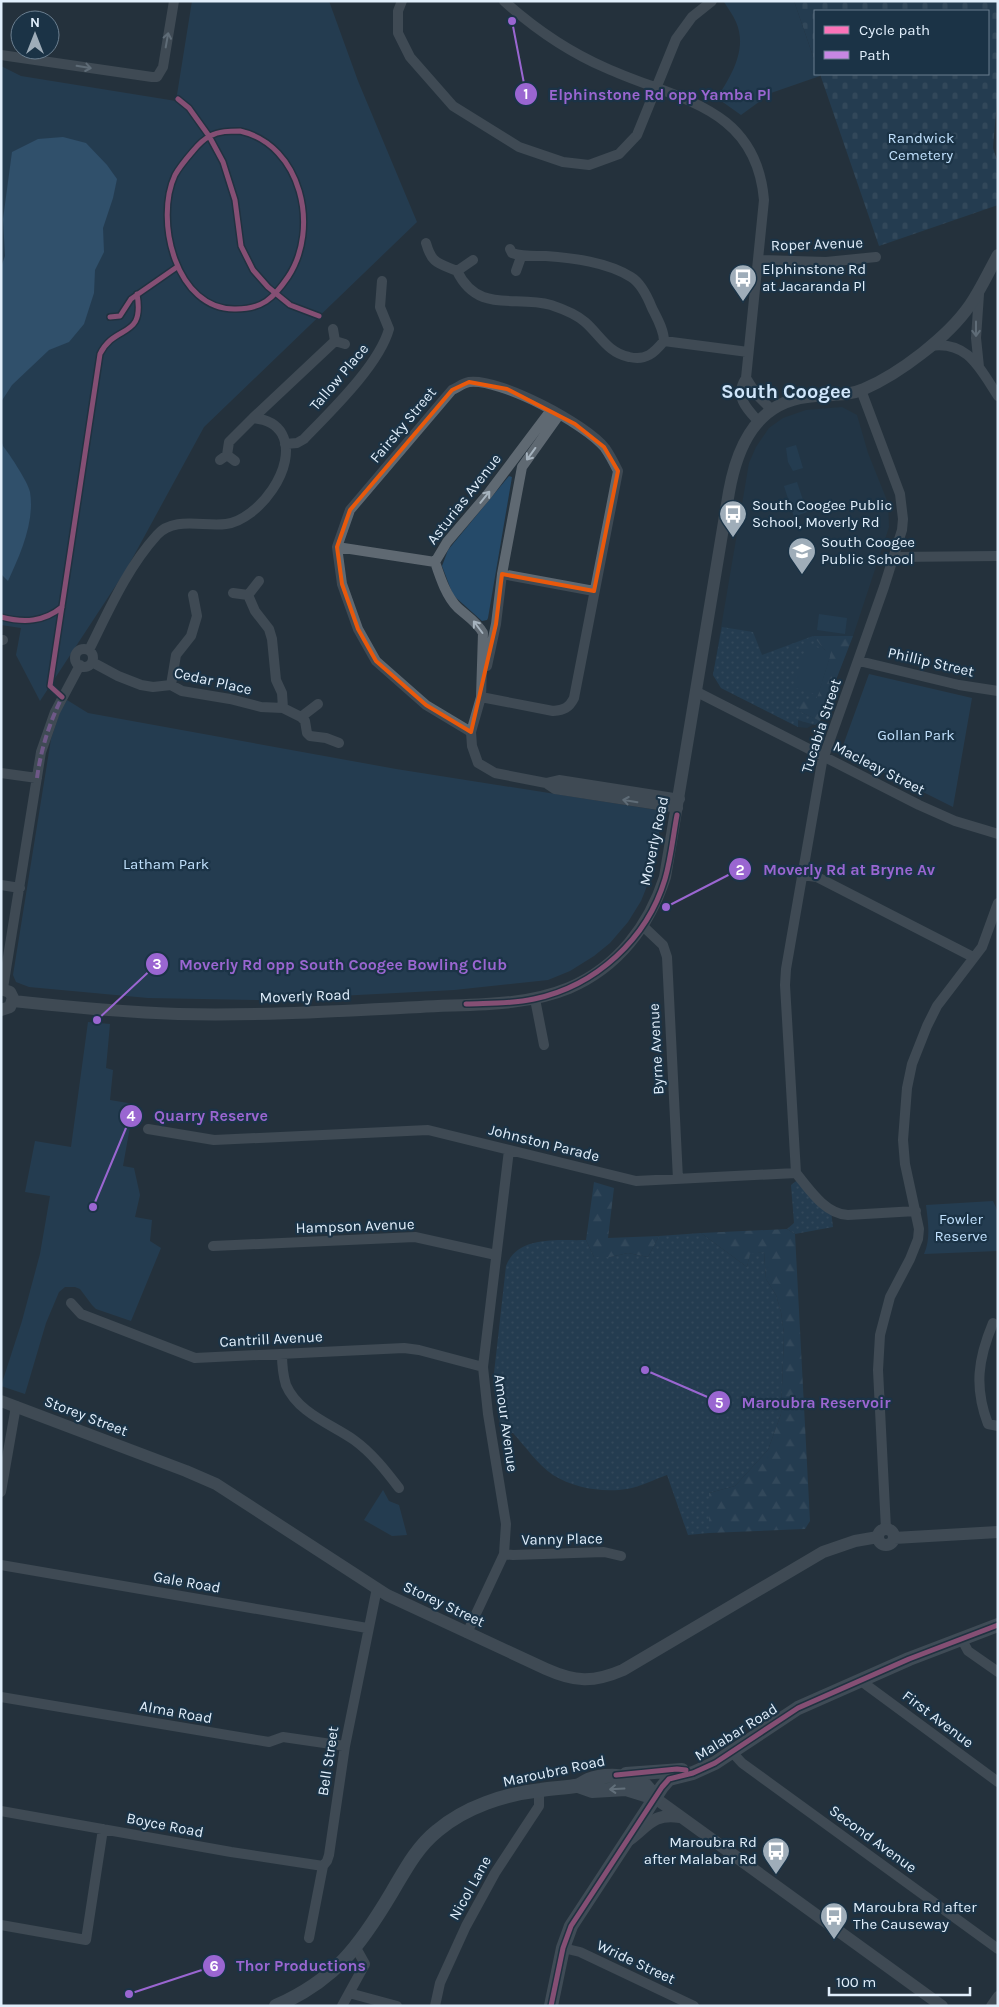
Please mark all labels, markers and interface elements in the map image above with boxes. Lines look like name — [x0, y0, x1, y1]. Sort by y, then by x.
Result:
north arrow — [10, 10, 60, 60]
legend — [814, 10, 989, 75]
text: N — [30, 14, 40, 31]
text: Cycle path — [859, 21, 930, 39]
one-way arrow — [163, 32, 173, 48]
text: Path — [859, 46, 890, 64]
one-way arrow — [76, 63, 92, 73]
callout: Elphinstone Rd opp Yamba Pl — [514, 78, 781, 109]
text: 1 — [523, 85, 529, 103]
text: Elphinstone Rd opp Yamba Pl — [549, 85, 771, 104]
park label: Randwick Cemetery — [888, 129, 954, 164]
street label: Roper Avenue — [771, 233, 863, 255]
place label: Elphinstone Rd at Jacaranda Pl — [762, 260, 866, 295]
bus stop icon: Elphinstone Rd at Jacaranda Pl — [728, 263, 758, 302]
one-way arrow — [971, 320, 981, 337]
street label: Tallow Place — [306, 340, 372, 414]
district label: South Coogee — [721, 380, 851, 403]
street label: Fairsky Street — [366, 383, 440, 467]
one-way arrow — [526, 447, 536, 461]
street label: Asturias Avenue — [423, 450, 505, 548]
one-way arrow — [479, 491, 490, 504]
place label: South Coogee Public School, Moverly Rd — [752, 496, 892, 531]
bus stop icon: South Coogee Public School, Moverly Rd — [718, 499, 748, 538]
place label: South Coogee Public School — [821, 533, 915, 568]
school or university icon: South Coogee Public School — [787, 536, 817, 575]
one-way arrow — [473, 620, 483, 634]
street label: Phillip Street — [886, 643, 976, 681]
street label: Cedar Place — [172, 663, 254, 699]
street label: Tucabia Street — [797, 676, 845, 775]
park label: Gollan Park — [877, 726, 955, 744]
street label: Macleay Street — [830, 737, 928, 799]
street label: Moverly Road — [636, 795, 672, 887]
one-way arrow — [622, 796, 638, 806]
callout: Moverly Rd at Bryne Av — [728, 854, 945, 885]
park label: Latham Park — [123, 855, 209, 873]
text: Moverly Rd at Bryne Av — [763, 860, 936, 879]
text: 2 — [735, 861, 745, 879]
callout: Moverly Rd opp South Coogee Bowling Club — [144, 948, 517, 979]
text: 3 — [152, 955, 162, 973]
text: Moverly Rd opp South Coogee Bowling Club — [179, 955, 507, 974]
street label: Moverly Road — [259, 985, 351, 1007]
street label: Byrne Avenue — [645, 1003, 667, 1095]
callout: Quarry Reserve — [119, 1100, 278, 1131]
text: Quarry Reserve — [154, 1106, 268, 1125]
text: 4 — [127, 1107, 136, 1125]
street label: Johnston Parade — [487, 1121, 601, 1165]
park label: Fowler Reserve — [934, 1210, 988, 1245]
street label: Hampson Avenue — [295, 1215, 415, 1237]
street label: Cantrill Avenue — [219, 1327, 323, 1351]
street label: Amour Avenue — [490, 1373, 522, 1473]
callout: Maroubra Reservoir — [707, 1387, 901, 1418]
street label: Storey Street — [42, 1392, 131, 1440]
text: Maroubra Reservoir — [741, 1393, 891, 1412]
text: 5 — [715, 1394, 724, 1412]
street label: Vanny Place — [521, 1529, 603, 1549]
street label: Gale Road — [152, 1567, 222, 1597]
street label: Storey Street — [400, 1577, 488, 1631]
street label: First Avenue — [899, 1686, 977, 1752]
street label: Alma Road — [138, 1697, 214, 1727]
street label: Malabar Road — [691, 1699, 781, 1765]
street label: Bell Street — [314, 1725, 342, 1797]
street label: Maroubra Road — [501, 1751, 607, 1791]
one-way arrow — [609, 1784, 626, 1794]
street label: Second Avenue — [826, 1801, 920, 1877]
street label: Boyce Road — [125, 1809, 205, 1841]
place label: Maroubra Rd after Malabar Rd — [644, 1833, 757, 1868]
bus stop icon: Maroubra Rd after Malabar Rd — [761, 1836, 791, 1875]
street label: Nicol Lane — [445, 1853, 495, 1923]
place label: Maroubra Rd after The Causeway — [853, 1898, 977, 1933]
bus stop icon: Maroubra Rd after The Causeway — [819, 1901, 849, 1940]
street label: Wride Street — [594, 1936, 678, 1988]
callout: Thor Productions — [201, 1950, 376, 1981]
text: Thor Productions — [236, 1956, 366, 1975]
text: 6 — [209, 1957, 219, 1975]
scale bar — [829, 1964, 970, 1996]
text: 100 m — [836, 1973, 876, 1991]

